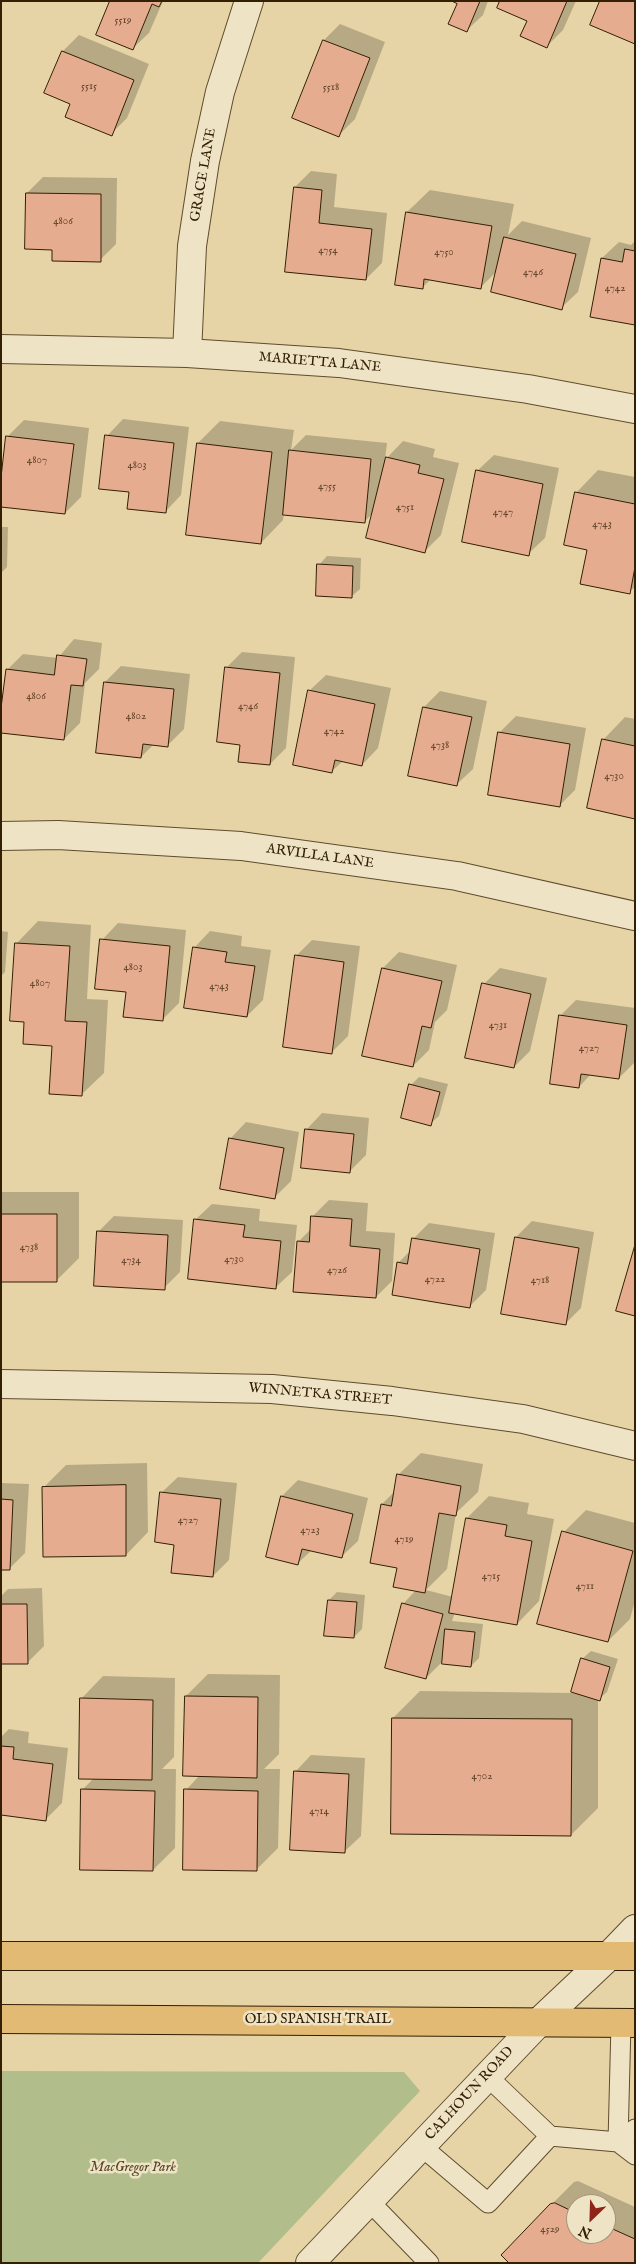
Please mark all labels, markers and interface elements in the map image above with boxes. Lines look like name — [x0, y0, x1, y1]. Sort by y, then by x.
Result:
house number: 5519 — [115, 14, 131, 28]
house number: 5515 — [81, 80, 97, 94]
house number: 5518 — [323, 81, 339, 95]
street label: GRACE LANE — [187, 127, 221, 223]
house number: 4806 — [53, 215, 73, 229]
house number: 4754 — [318, 244, 338, 258]
house number: 4750 — [434, 246, 454, 260]
house number: 4746 — [523, 266, 543, 280]
house number: 4742 — [605, 282, 625, 296]
street label: MARIETTA LANE — [258, 349, 382, 377]
house number: 4807 — [27, 454, 47, 468]
house number: 4803 — [127, 459, 147, 473]
house number: 4755 — [318, 480, 336, 494]
house number: 4751 — [396, 501, 414, 515]
house number: 4747 — [493, 506, 513, 520]
house number: 4743 — [592, 518, 612, 532]
house number: 4806 — [26, 690, 46, 704]
house number: 4746 — [238, 700, 258, 714]
house number: 4802 — [126, 710, 146, 724]
house number: 4742 — [324, 725, 344, 739]
house number: 4738 — [431, 739, 449, 753]
house number: 4730 — [604, 770, 624, 784]
street label: ARVILLA LANE — [265, 841, 375, 873]
house number: 4803 — [123, 961, 143, 975]
house number: 4807 — [30, 977, 50, 991]
house number: 4743 — [209, 980, 229, 994]
house number: 4731 — [489, 1019, 507, 1033]
house number: 4727 — [579, 1042, 599, 1056]
house number: 4738 — [20, 1241, 38, 1255]
house number: 4730 — [224, 1253, 244, 1267]
house number: 4734 — [121, 1254, 141, 1268]
house number: 4726 — [327, 1264, 347, 1278]
house number: 4722 — [425, 1273, 445, 1287]
house number: 4718 — [531, 1274, 549, 1288]
street label: WINNETKA STREET — [248, 1380, 392, 1410]
house number: 4727 — [178, 1514, 198, 1528]
house number: 4723 — [300, 1524, 320, 1538]
house number: 4719 — [394, 1533, 414, 1547]
house number: 4715 — [482, 1570, 500, 1584]
house number: 4711 — [576, 1580, 594, 1594]
house number: 4702 — [472, 1770, 492, 1784]
house number: 4714 — [309, 1805, 329, 1819]
street label: OLD SPANISH TRAIL — [245, 2012, 391, 2028]
street label: CALHOUN ROAD — [422, 2044, 518, 2144]
park label: MacGregor Park — [90, 2160, 176, 2176]
north arrow — [566, 2194, 616, 2244]
text: N — [576, 2221, 595, 2242]
house number: 4529 — [540, 2223, 560, 2237]

